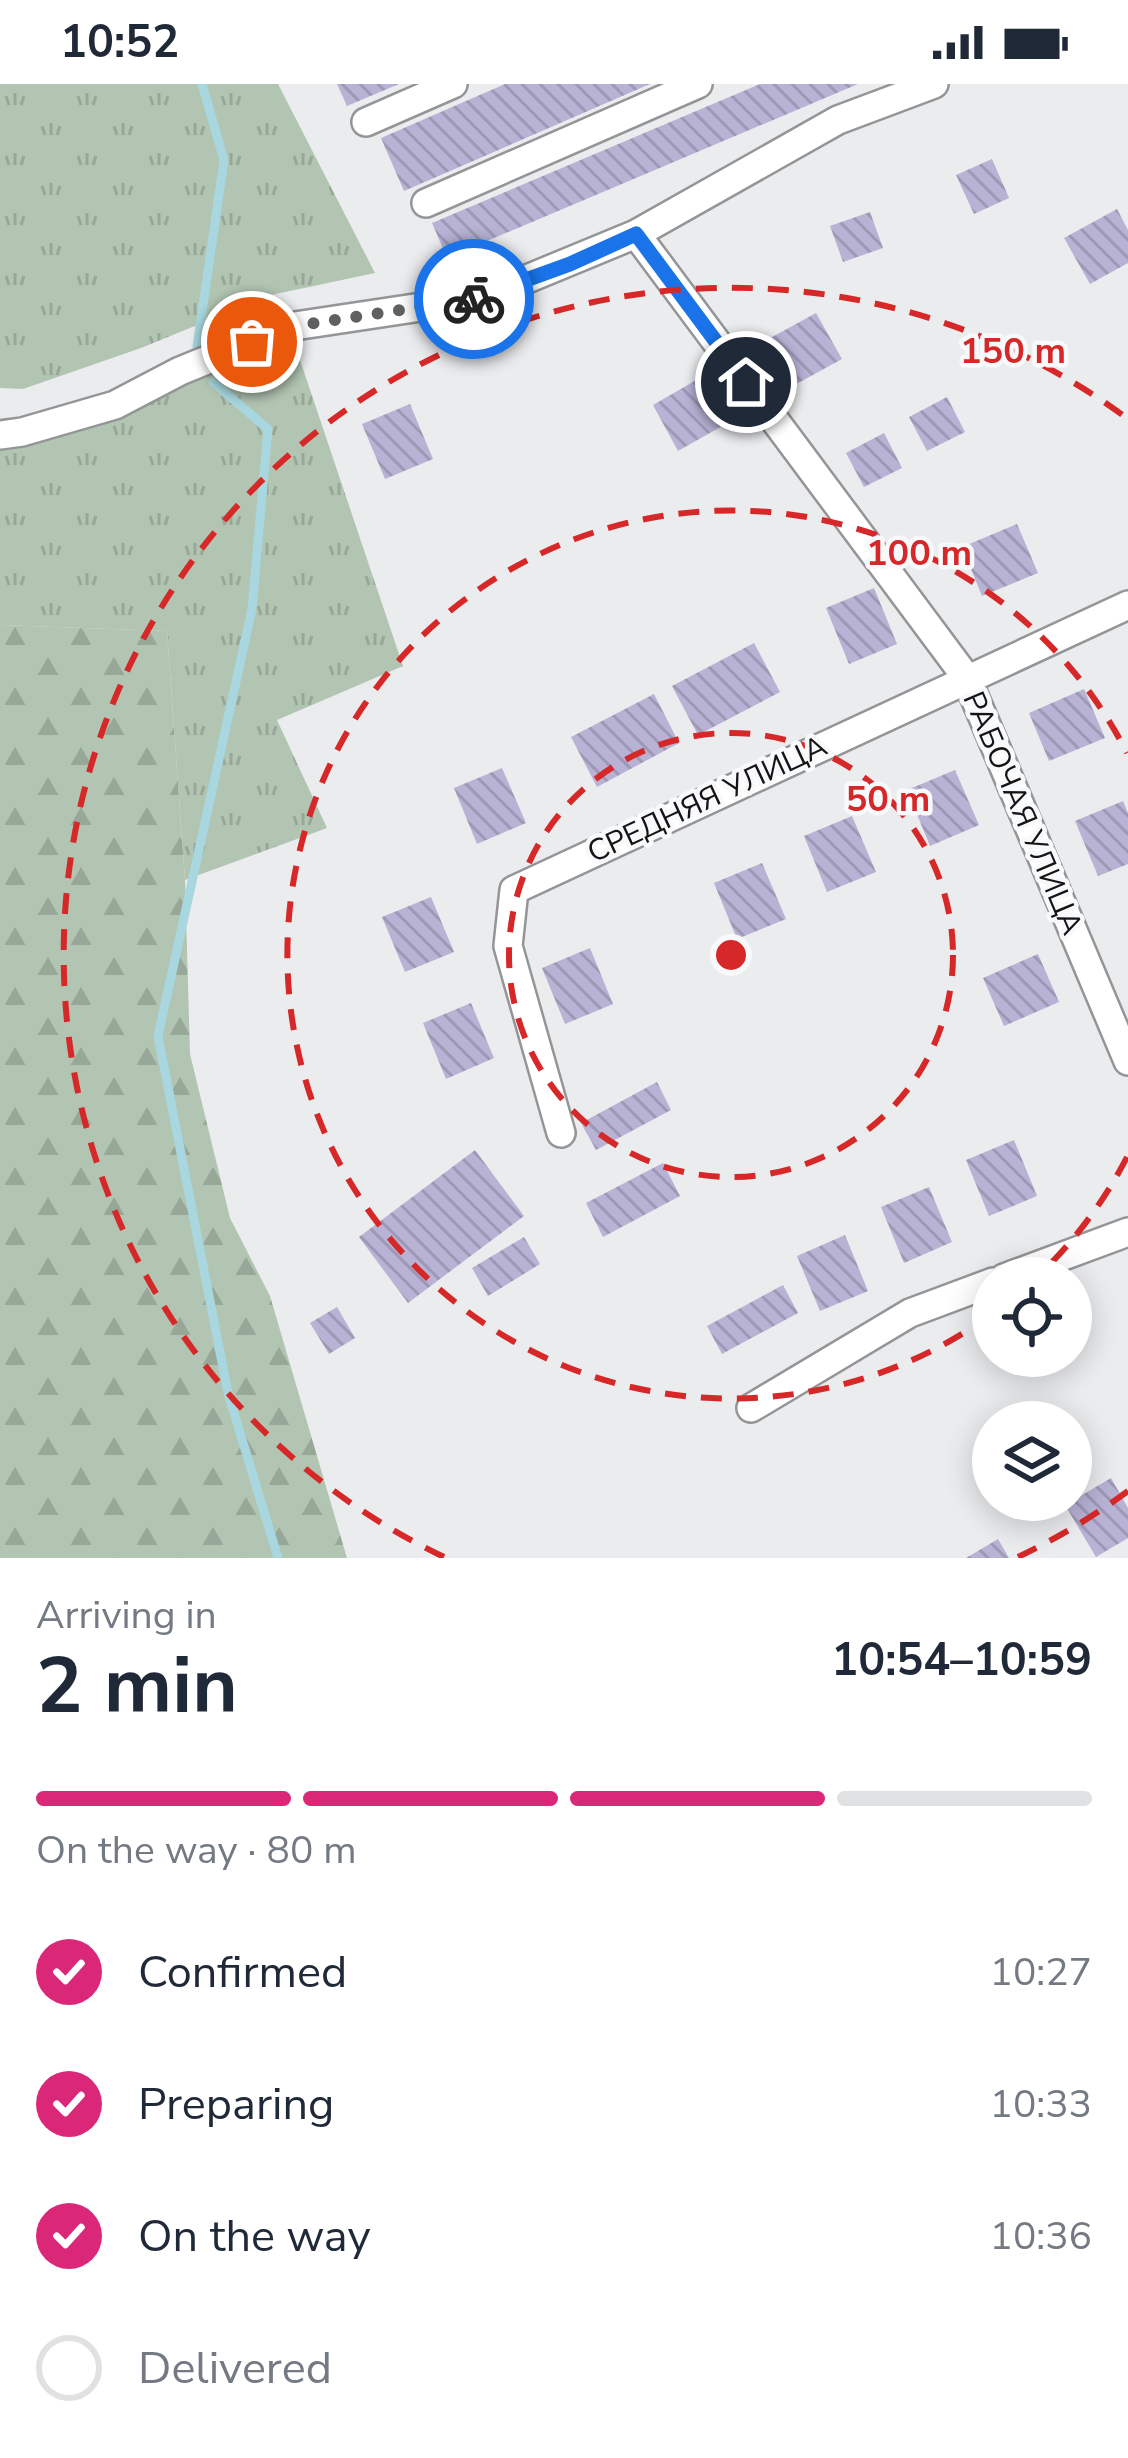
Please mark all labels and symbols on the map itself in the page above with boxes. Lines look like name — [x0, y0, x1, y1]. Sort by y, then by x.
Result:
courier — [414, 239, 534, 359]
pin — [201, 291, 303, 393]
text: 150 m — [960, 327, 1066, 376]
pin — [695, 331, 797, 433]
text: 100 m — [866, 529, 972, 578]
street label: РАБОЧАЯ УЛИЦА — [953, 685, 1092, 941]
street label: СРЕДНЯЯ УЛИЦА — [581, 726, 834, 873]
text: 50 m — [846, 775, 930, 824]
centre of rings — [710, 934, 752, 976]

